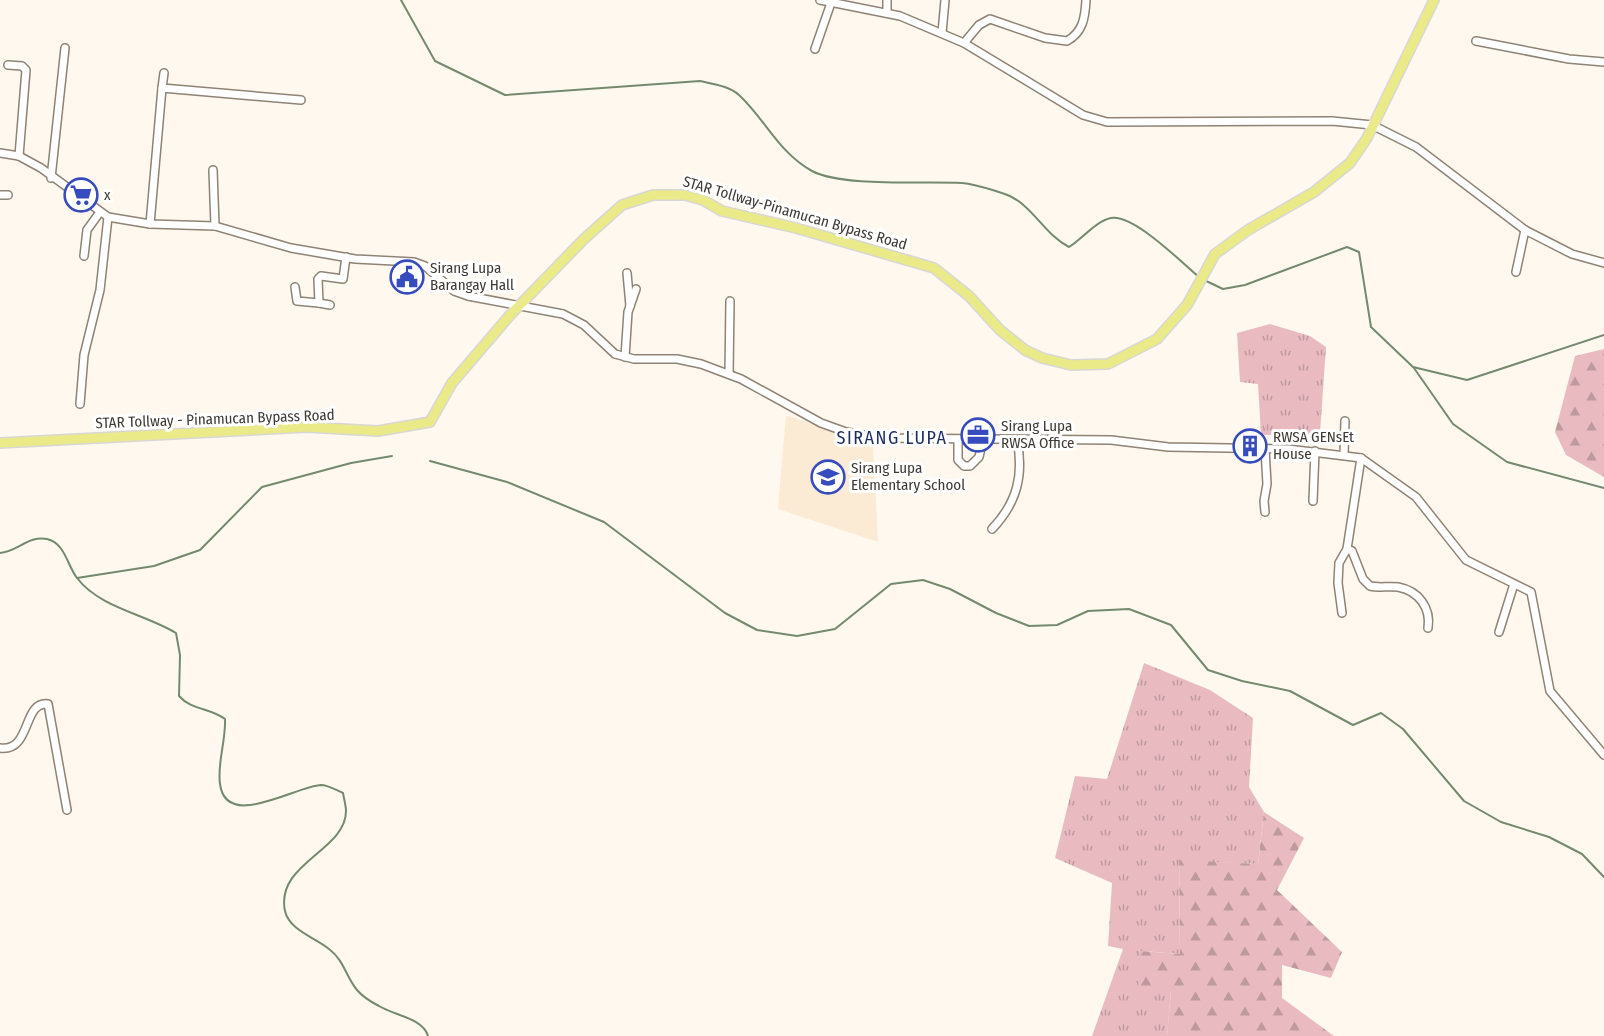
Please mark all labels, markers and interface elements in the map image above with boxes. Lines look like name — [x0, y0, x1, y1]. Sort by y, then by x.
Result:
street label: STAR Tollway-Pinamucan Bypass Road — [681, 172, 909, 254]
supermarket icon: x — [63, 177, 99, 213]
place label: x — [104, 186, 111, 204]
public building icon: Sirang Lupa Barangay Hall — [389, 259, 425, 295]
place label: Sirang Lupa Barangay Hall — [430, 259, 514, 294]
street label: STAR Tollway - Pinamucan Bypass Road — [95, 406, 335, 432]
office icon: Sirang Lupa RWSA Office — [960, 417, 996, 453]
place label: Sirang Lupa RWSA Office — [1001, 417, 1074, 452]
district label: SIRANG LUPA — [837, 427, 947, 449]
building icon: RWSA GENsEt House — [1232, 428, 1268, 464]
place label: RWSA GENsEt House — [1273, 428, 1354, 463]
school or university icon: Sirang Lupa Elementary School — [810, 459, 846, 495]
place label: Sirang Lupa Elementary School — [851, 459, 965, 494]

